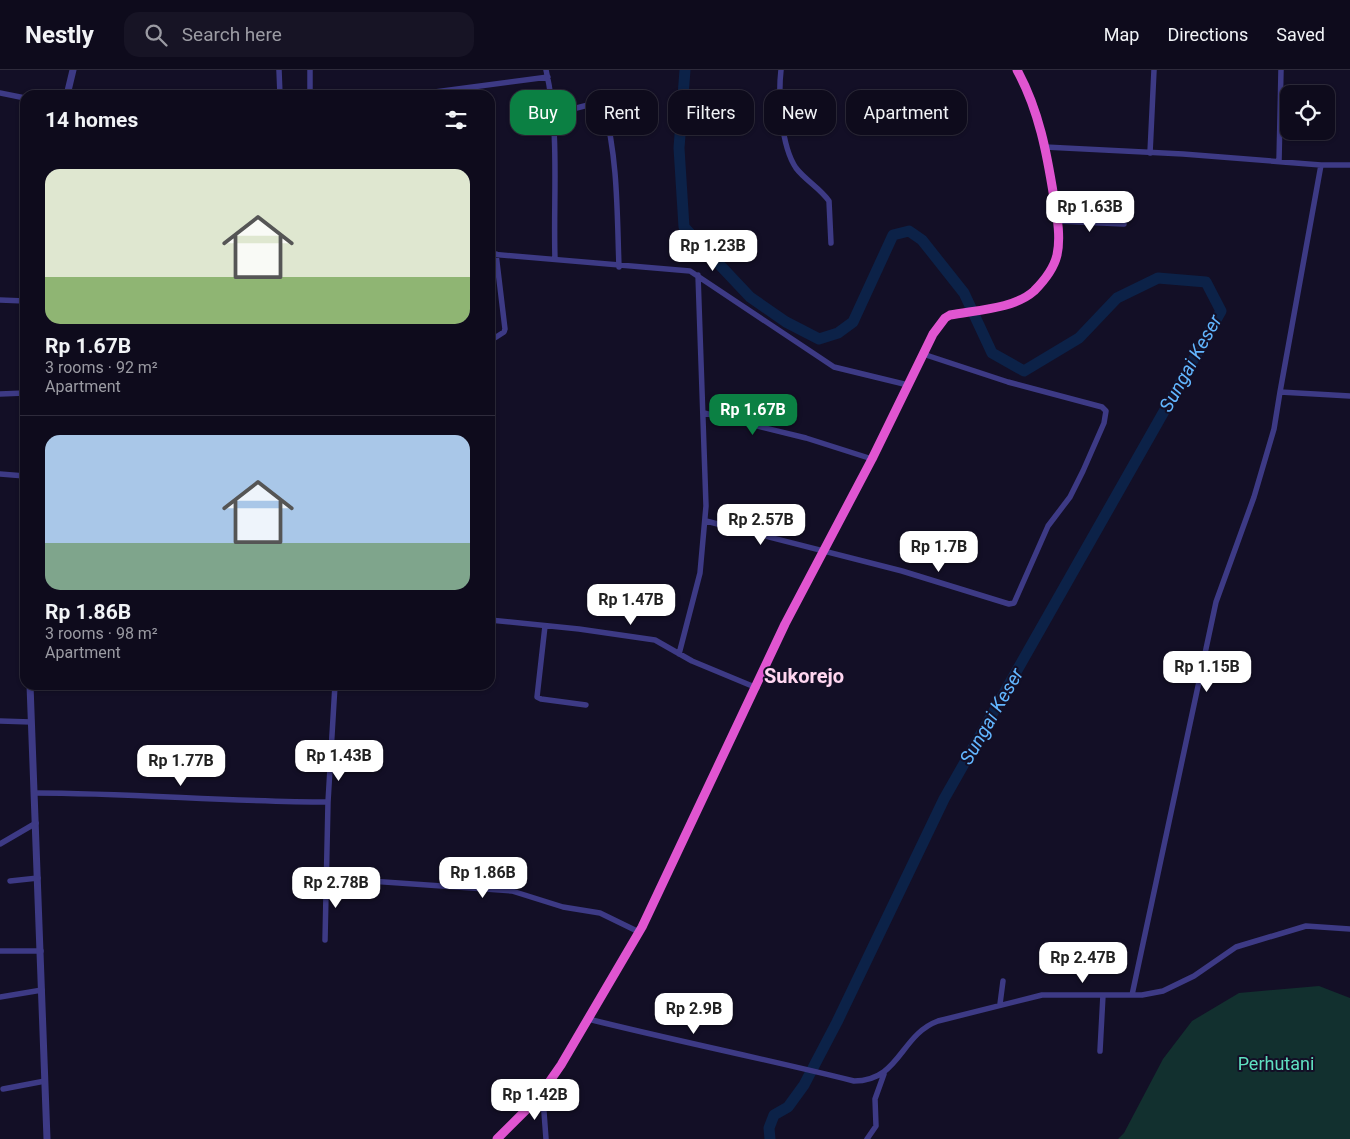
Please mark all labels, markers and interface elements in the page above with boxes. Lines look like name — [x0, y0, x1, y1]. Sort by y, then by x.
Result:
search box — [124, 12, 474, 57]
text: Nestly — [25, 21, 94, 49]
icon: search — [142, 21, 170, 49]
text: Search here — [182, 23, 282, 46]
text: Map — [1104, 24, 1139, 45]
text: Directions — [1167, 24, 1248, 45]
text: Saved — [1276, 24, 1325, 45]
map controls — [1280, 85, 1335, 140]
button: locate — [1280, 85, 1335, 140]
chip: Buy — [510, 90, 576, 135]
chip: Rent — [586, 90, 658, 135]
chip: Filters — [668, 90, 754, 135]
chip: New — [764, 90, 836, 135]
chip: Apartment — [846, 90, 967, 135]
icon: filters — [442, 106, 470, 134]
text: 14 homes — [45, 108, 138, 132]
pin: Rp 1.63B — [1038, 190, 1142, 233]
text: Rp 1.63B — [1057, 197, 1123, 216]
icon: home — [213, 202, 303, 292]
pin: Rp 1.23B — [661, 230, 765, 272]
text: Rp 1.23B — [680, 236, 746, 255]
water label: Sungai Keser — [1154, 310, 1227, 416]
text: Rp 1.67B — [45, 334, 131, 358]
text: 3 rooms · 92 m² — [45, 358, 158, 377]
text: Apartment — [45, 377, 121, 396]
pin: Rp 1.67B — [701, 394, 805, 436]
text: Rp 1.67B — [720, 400, 786, 419]
icon: home — [213, 467, 303, 557]
pin: Rp 2.57B — [709, 504, 813, 546]
text: Rp 2.57B — [728, 510, 794, 529]
pin: Rp 1.7B — [893, 530, 985, 573]
text: Rp 1.7B — [911, 537, 967, 556]
pin: Rp 1.47B — [579, 584, 683, 626]
text: Rp 1.47B — [598, 590, 664, 609]
text: Rp 1.86B — [45, 600, 131, 624]
text: 3 rooms · 98 m² — [45, 624, 158, 643]
text: Apartment — [45, 643, 121, 662]
pin: Rp 1.15B — [1155, 650, 1259, 693]
text: Rp 1.15B — [1174, 657, 1240, 676]
water label: Sungai Keser — [955, 663, 1029, 769]
district label: Sukorejo — [764, 664, 844, 688]
pin: Rp 1.43B — [287, 740, 391, 782]
pin: Rp 1.77B — [129, 744, 233, 787]
text: Rp 1.43B — [306, 746, 372, 765]
text: Rp 1.77B — [148, 751, 214, 770]
pin: Rp 1.86B — [431, 856, 535, 899]
text: Rp 1.86B — [450, 863, 516, 882]
pin: Rp 2.78B — [284, 866, 388, 909]
text: Rp 2.78B — [303, 873, 369, 892]
pin: Rp 2.47B — [1031, 942, 1135, 984]
text: Rp 2.47B — [1050, 948, 1116, 967]
pin: Rp 2.9B — [648, 992, 740, 1035]
text: Rp 2.9B — [666, 999, 722, 1018]
park label: Perhutani — [1238, 1053, 1314, 1074]
pin: Rp 1.42B — [483, 1078, 587, 1121]
text: Rp 1.42B — [502, 1085, 568, 1104]

